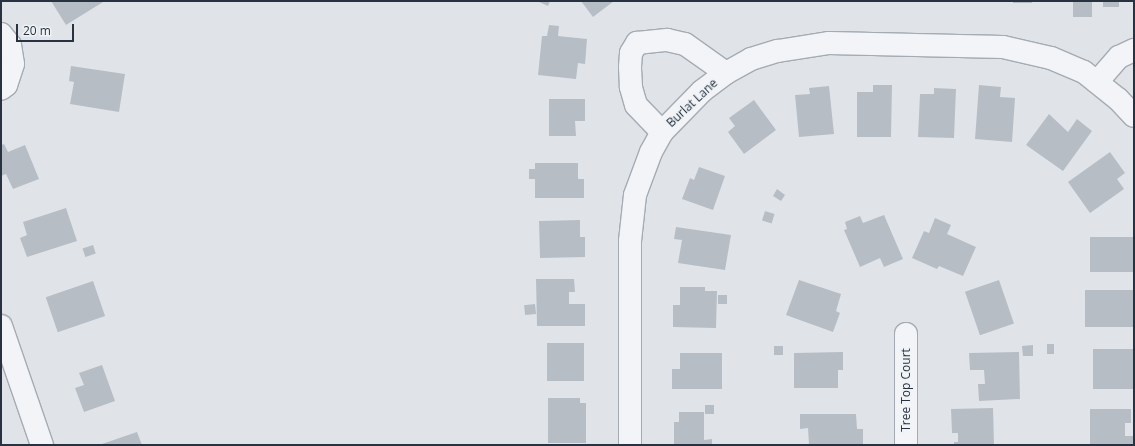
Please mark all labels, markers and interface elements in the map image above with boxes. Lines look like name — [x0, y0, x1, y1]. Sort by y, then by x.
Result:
scale bar — [18, 16, 76, 42]
text: 20 m — [23, 22, 51, 39]
street label: Burlat Lane — [664, 76, 720, 130]
street label: Tree Top Court — [899, 348, 913, 432]

